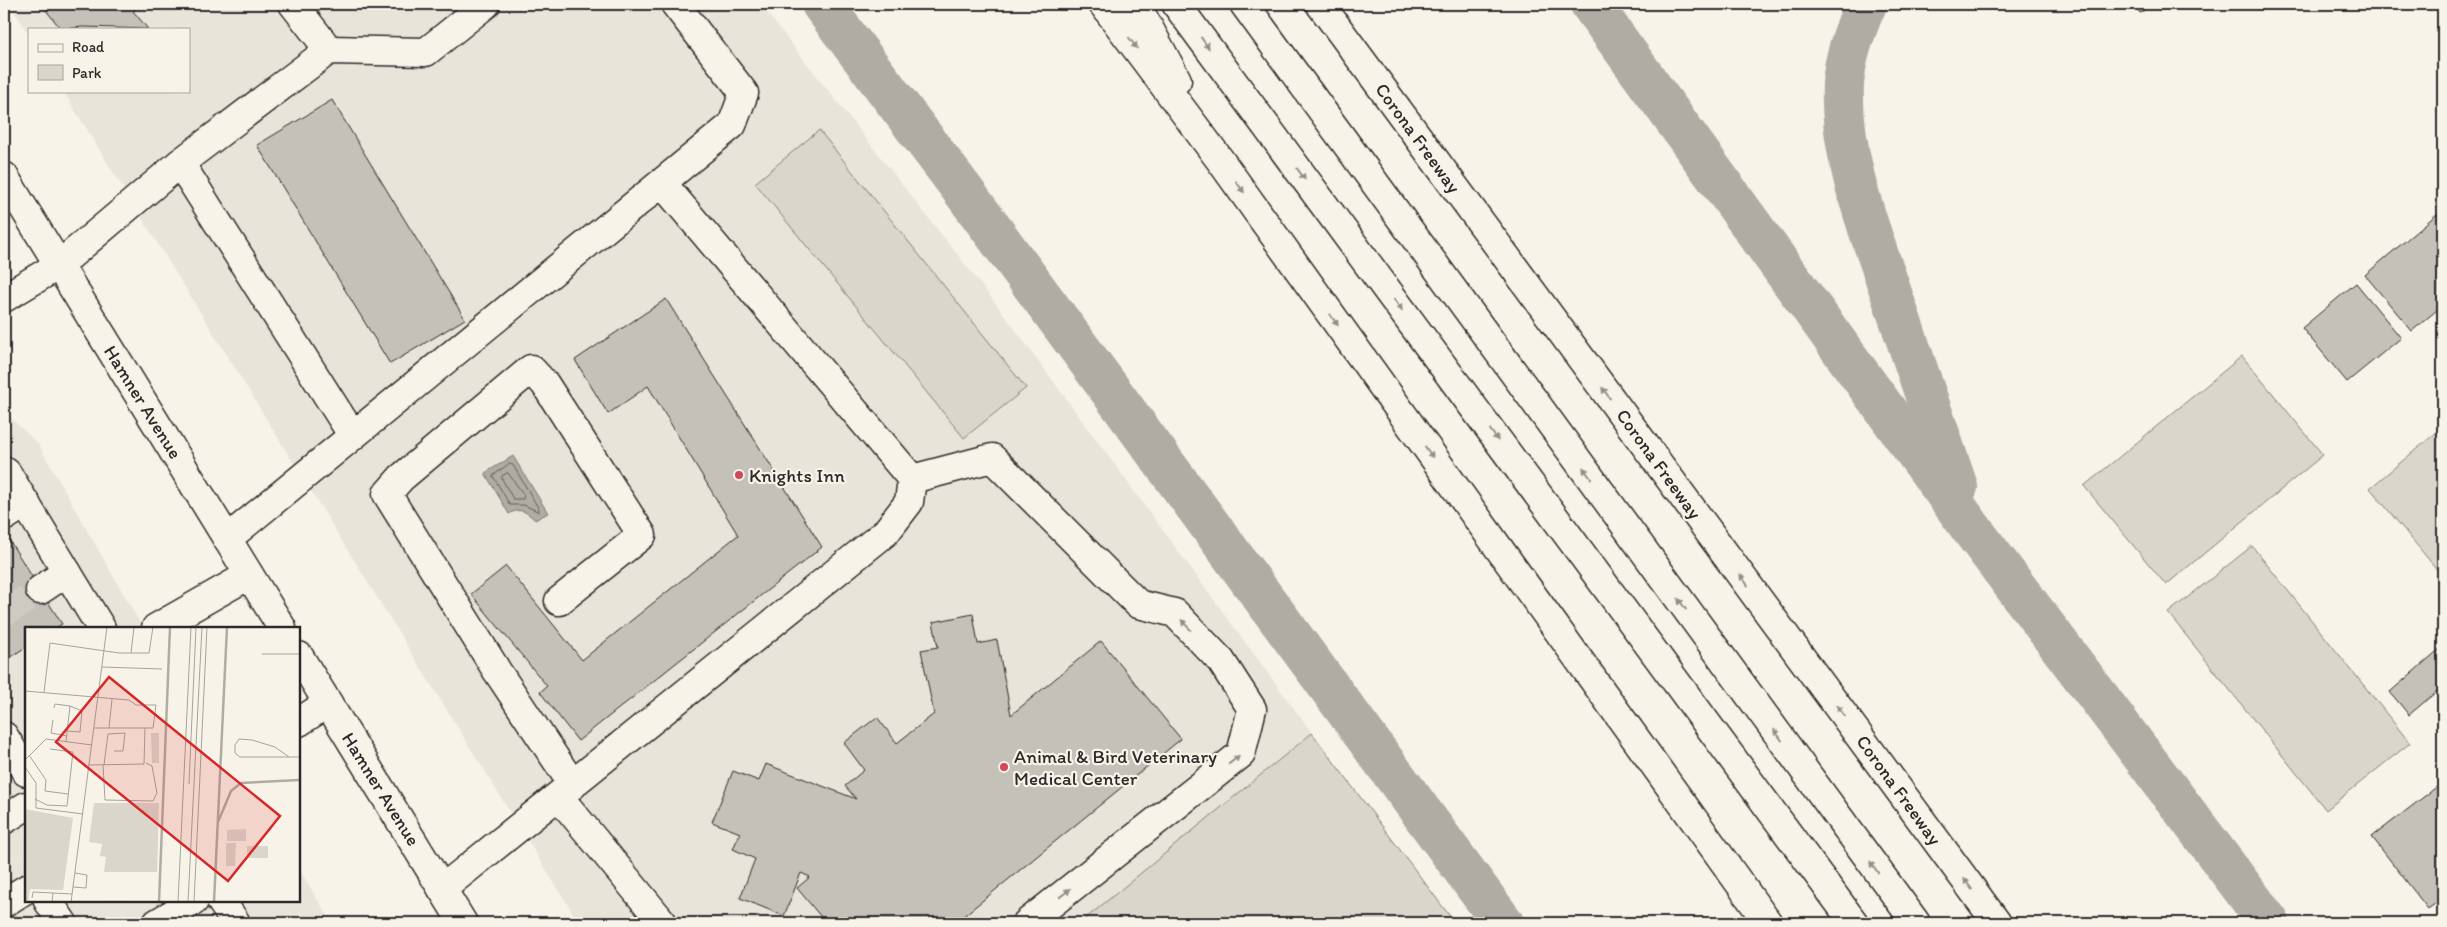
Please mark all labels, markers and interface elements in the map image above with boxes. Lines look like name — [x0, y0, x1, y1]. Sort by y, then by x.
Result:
legend — [28, 28, 190, 92]
one-way arrow — [1127, 36, 1138, 49]
one-way arrow — [1200, 36, 1210, 50]
text: Road — [72, 38, 105, 56]
text: Park — [72, 64, 102, 82]
street label: Corona Freeway — [1370, 78, 1466, 198]
one-way arrow — [1296, 167, 1307, 180]
one-way arrow — [1235, 180, 1245, 194]
one-way arrow — [1393, 298, 1403, 312]
one-way arrow — [1329, 313, 1339, 326]
street label: Hamner Avenue — [99, 341, 187, 463]
one-way arrow — [1601, 387, 1612, 400]
street label: Corona Freeway — [1611, 404, 1707, 524]
one-way arrow — [1489, 428, 1499, 442]
one-way arrow — [1424, 445, 1434, 459]
place label: Knights Inn — [749, 464, 845, 487]
one-way arrow — [1581, 467, 1592, 480]
marker: Knights Inn — [733, 469, 745, 481]
one-way arrow — [1739, 573, 1749, 587]
one-way arrow — [1677, 598, 1688, 611]
one-way arrow — [1180, 619, 1192, 631]
inset map — [25, 627, 300, 902]
one-way arrow — [1835, 705, 1846, 718]
street label: Hamner Avenue — [337, 728, 425, 850]
one-way arrow — [1773, 729, 1783, 742]
street label: Corona Freeway — [1851, 730, 1947, 850]
place label: Animal & Bird Veterinary Medical Center — [1014, 745, 1217, 790]
one-way arrow — [1227, 754, 1240, 765]
marker: Animal & Bird Veterinary Medical Center — [998, 761, 1010, 773]
one-way arrow — [1869, 860, 1879, 874]
one-way arrow — [1963, 878, 1974, 891]
one-way arrow — [1059, 888, 1072, 898]

